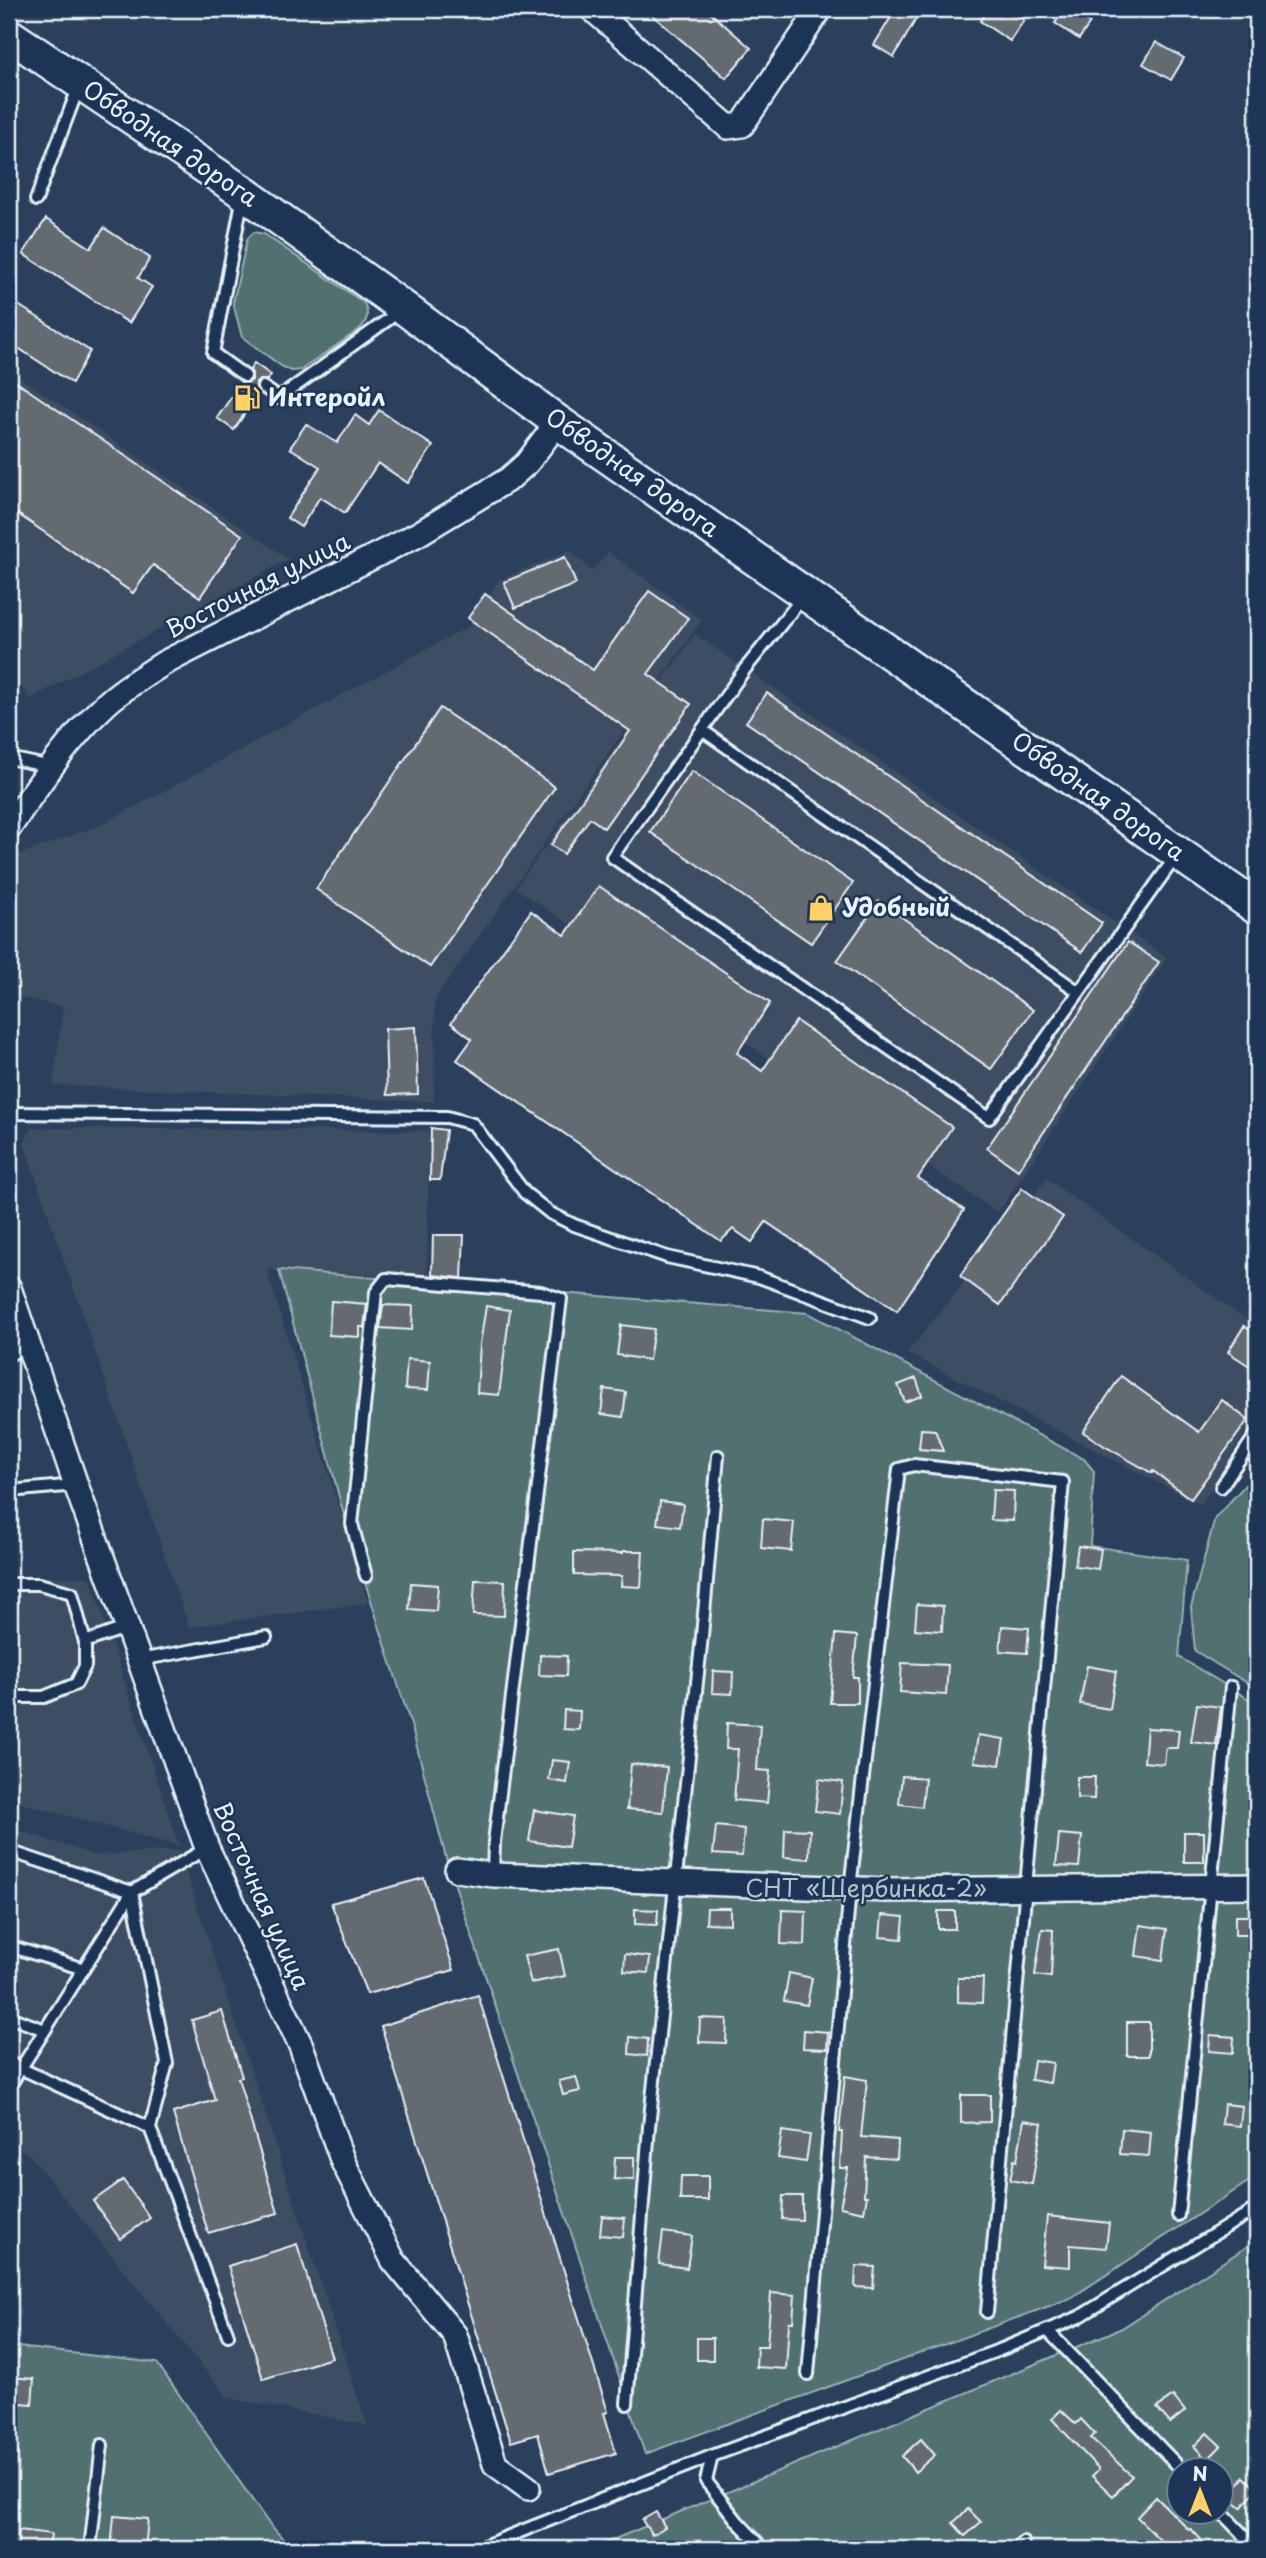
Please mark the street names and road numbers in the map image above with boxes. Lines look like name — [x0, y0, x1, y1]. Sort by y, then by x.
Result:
street label: Обводная дорога — [76, 70, 266, 215]
street label: Обводная дорога — [539, 398, 727, 545]
street label: Восточная улица — [159, 522, 356, 646]
street label: Обводная дорога — [1005, 722, 1193, 869]
street label: Восточная улица — [205, 1795, 320, 1995]

